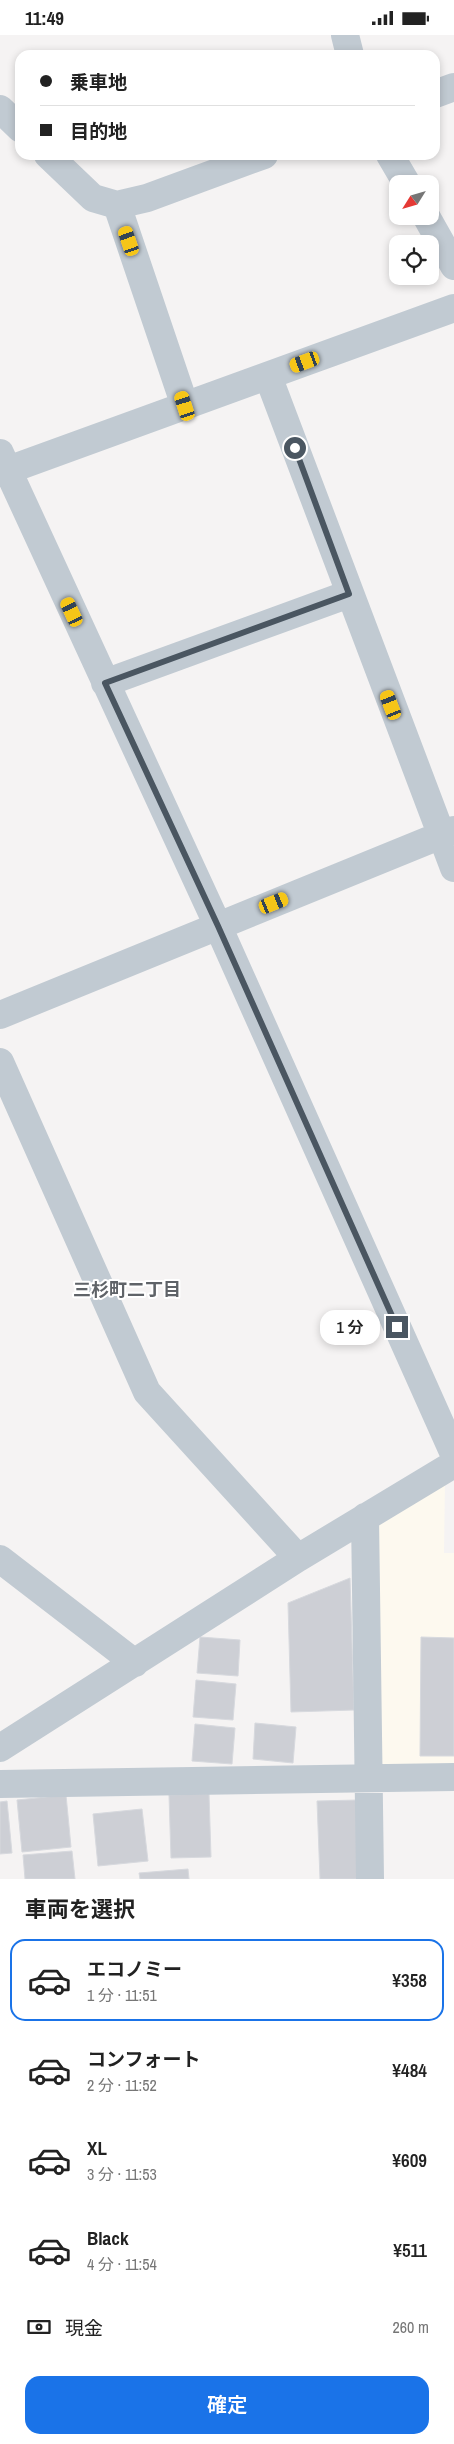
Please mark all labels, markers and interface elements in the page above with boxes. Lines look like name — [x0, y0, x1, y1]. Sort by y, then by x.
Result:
text: 11:49 — [25, 5, 64, 31]
text: 乗車地 — [70, 69, 127, 95]
text: 目的地 — [70, 118, 127, 144]
north arrow — [389, 175, 439, 225]
map controls — [389, 175, 439, 285]
car — [117, 224, 140, 258]
button: locate — [389, 235, 439, 285]
car — [288, 350, 321, 374]
car — [173, 389, 196, 423]
route start — [284, 437, 306, 459]
car — [58, 595, 85, 629]
car — [378, 688, 403, 722]
car — [257, 890, 290, 916]
district label: 三杉町二丁目 — [73, 1277, 181, 1302]
callout: 1 分 — [320, 1309, 380, 1345]
text: 1 分 — [337, 1316, 363, 1338]
route end — [386, 1316, 408, 1338]
text: 車両を選択 — [25, 1894, 135, 1924]
text: エコノミー — [87, 1956, 182, 1982]
icon: car — [27, 1958, 72, 2003]
text: ¥358 — [392, 1967, 427, 1993]
text: 1 分 · 11:51 — [87, 1984, 157, 2006]
text: コンフォート — [87, 2046, 200, 2072]
icon: car — [27, 2048, 72, 2093]
text: ¥484 — [392, 2057, 427, 2083]
text: 2 分 · 11:52 — [87, 2074, 157, 2096]
text: XL — [87, 2135, 107, 2161]
icon: car — [27, 2138, 72, 2183]
text: ¥609 — [392, 2147, 427, 2173]
text: 3 分 · 11:53 — [87, 2163, 157, 2185]
text: Black — [87, 2225, 129, 2251]
icon: car — [27, 2228, 72, 2273]
text: ¥511 — [393, 2237, 427, 2263]
text: 4 分 · 11:54 — [87, 2253, 157, 2275]
icon: cash — [25, 2313, 53, 2341]
text: 現金 — [65, 2315, 103, 2341]
text: 260 m — [393, 2316, 429, 2338]
button: 確定 — [25, 2376, 429, 2434]

